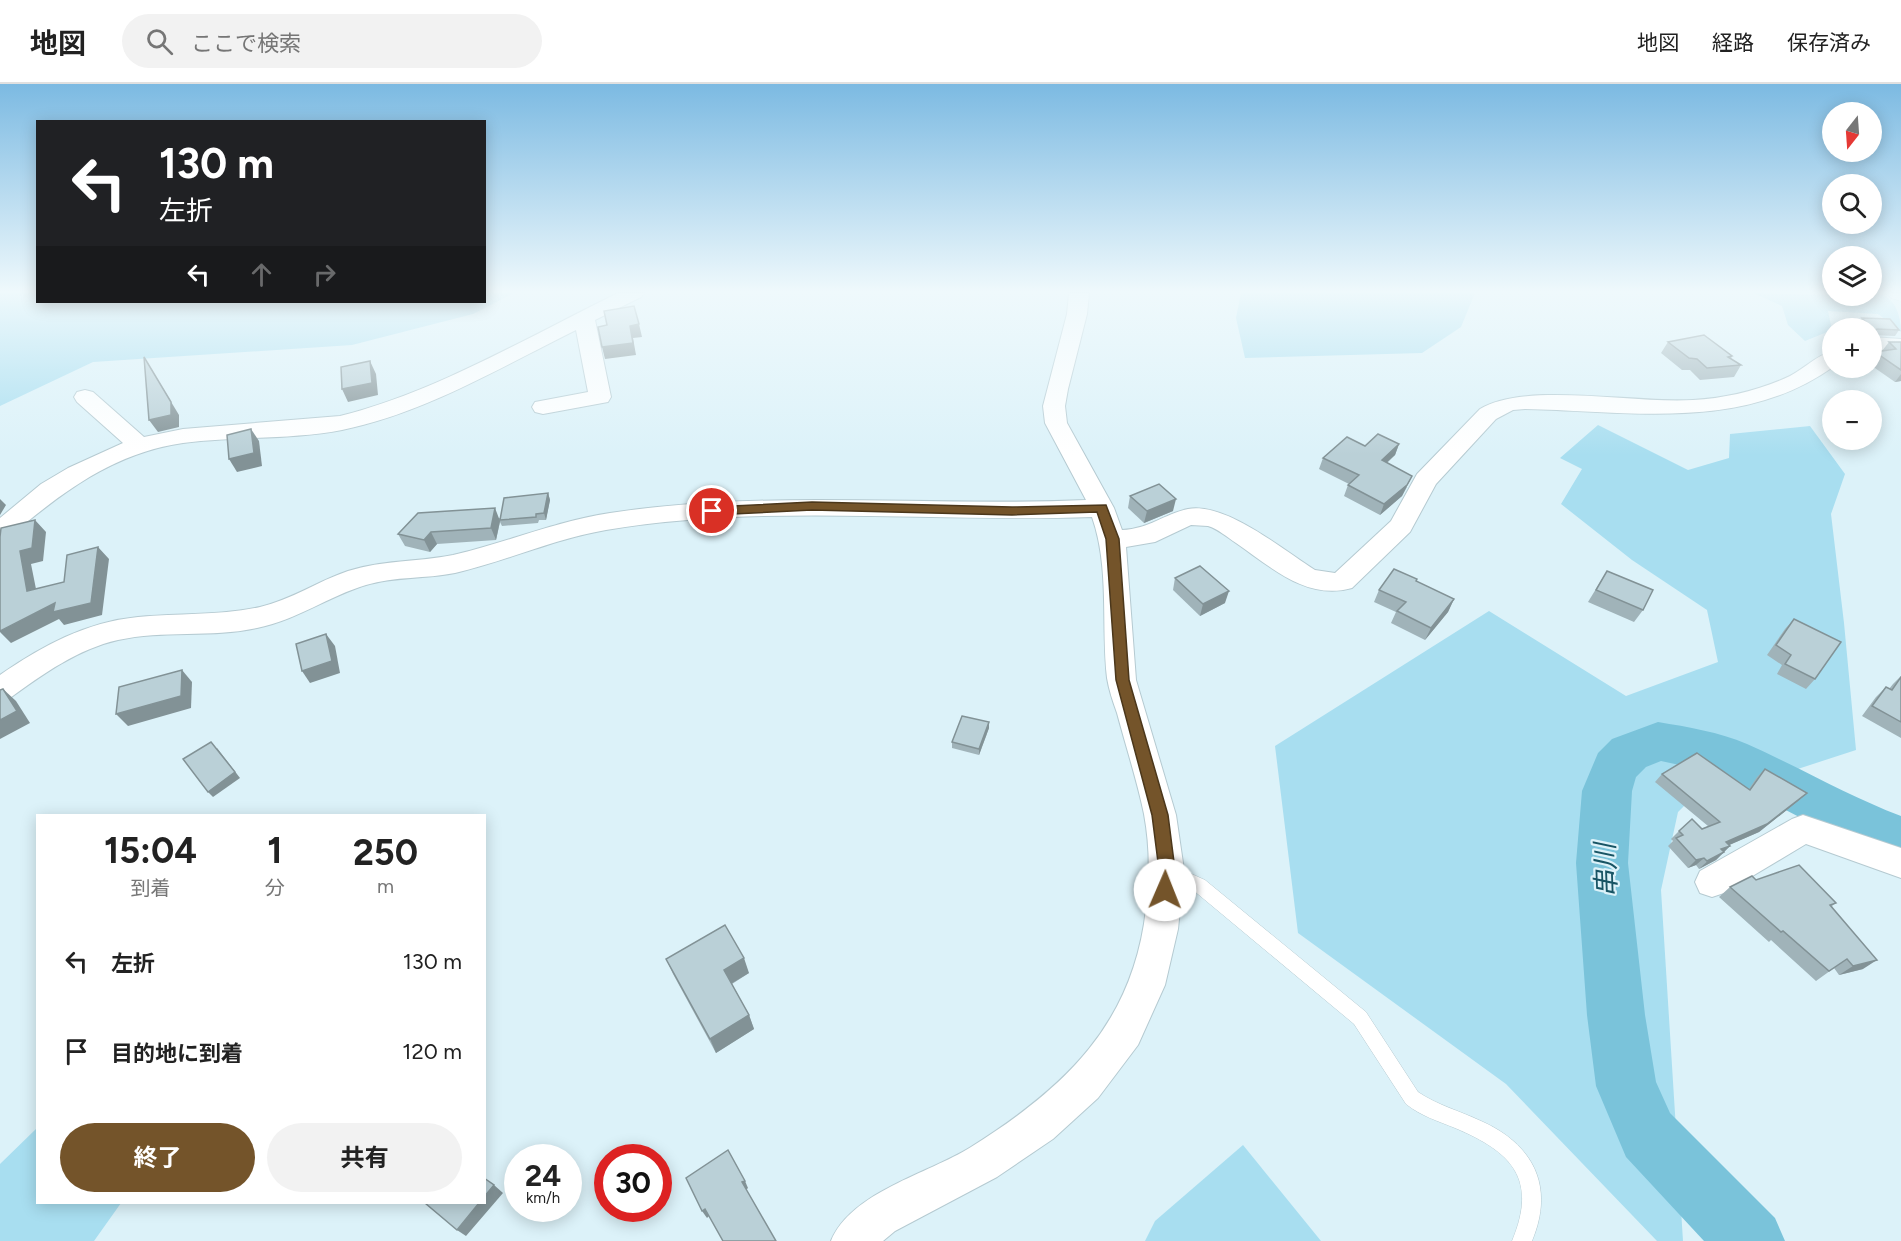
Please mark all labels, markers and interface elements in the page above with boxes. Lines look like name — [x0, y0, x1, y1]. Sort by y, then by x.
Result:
search box — [122, 14, 542, 68]
icon: search — [143, 25, 176, 58]
text: 地図 — [30, 26, 86, 60]
text: ここで検索 — [191, 30, 301, 57]
text: 地図 — [1637, 30, 1679, 55]
text: 経路 — [1712, 30, 1754, 55]
text: 保存済み — [1787, 30, 1871, 55]
north arrow — [1822, 102, 1882, 162]
map controls — [1822, 102, 1882, 450]
text: 130 m — [159, 138, 274, 189]
icon: left — [60, 144, 138, 222]
button: search — [1822, 174, 1882, 234]
text: 左折 — [159, 194, 213, 227]
button: layers — [1822, 246, 1882, 306]
icon: left — [182, 258, 215, 291]
icon: ahead — [245, 258, 278, 291]
icon: right — [308, 258, 341, 291]
button: + — [1822, 318, 1882, 378]
button: − — [1822, 390, 1882, 450]
pin — [686, 485, 737, 536]
icon: arrive — [695, 494, 728, 527]
text: 15:04 — [104, 829, 197, 872]
text: 1 — [267, 829, 283, 872]
text: 250 — [353, 831, 418, 874]
water label: 串川 — [1588, 839, 1623, 898]
position arrow — [1133, 858, 1197, 922]
text: m — [377, 874, 394, 898]
text: 到着 — [130, 876, 170, 900]
text: 分 — [265, 876, 285, 900]
icon: left — [60, 945, 93, 978]
text: 130 m — [403, 948, 462, 975]
text: 左折 — [111, 950, 155, 977]
icon: arrive — [60, 1035, 93, 1068]
text: 120 m — [402, 1038, 462, 1065]
text: 目的地に到着 — [111, 1040, 243, 1067]
button: 終了 — [60, 1123, 255, 1192]
button: 共有 — [267, 1123, 462, 1192]
speed limit sign: 30 — [594, 1144, 672, 1222]
text: 24 — [525, 1157, 561, 1194]
text: km/h — [526, 1189, 560, 1207]

